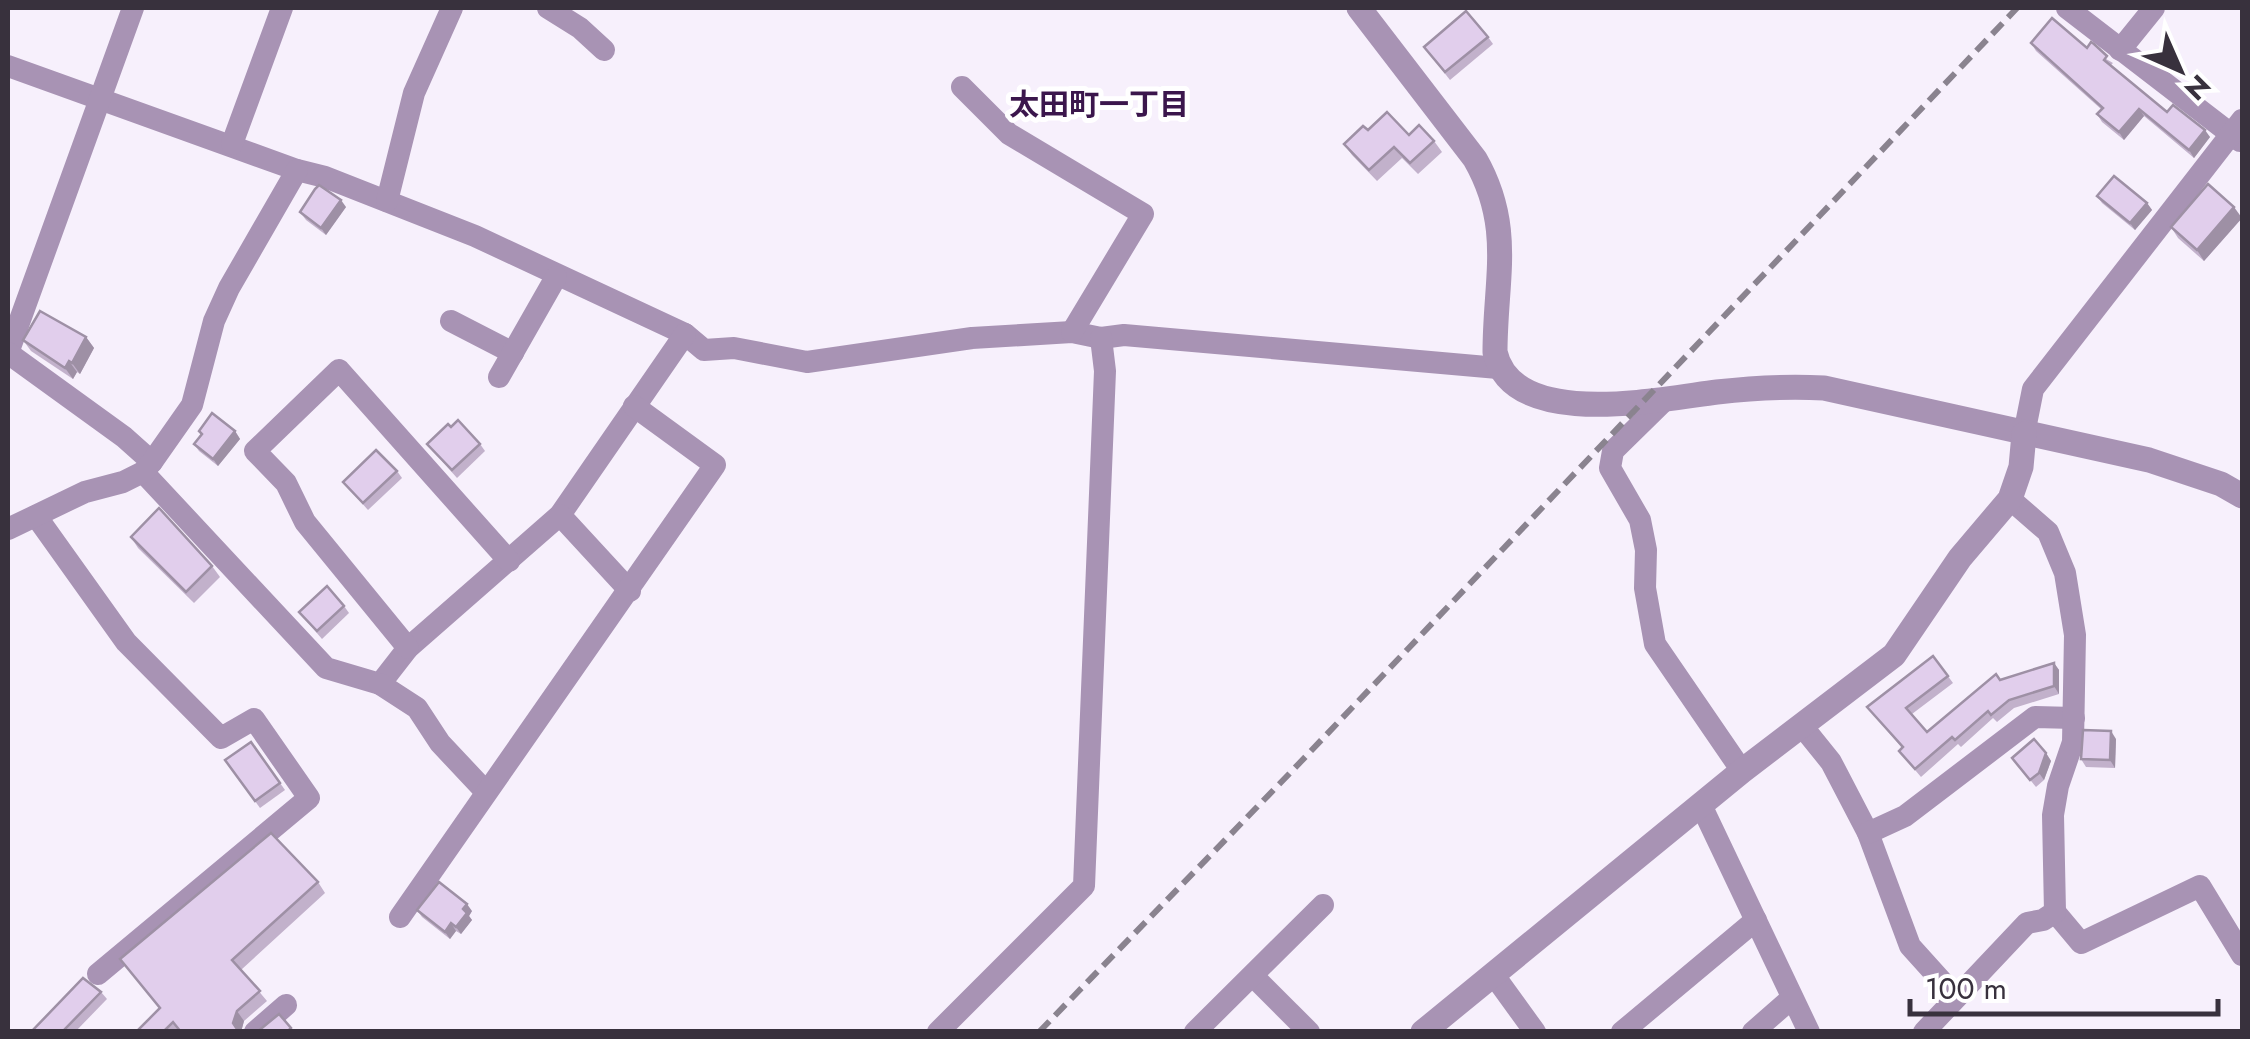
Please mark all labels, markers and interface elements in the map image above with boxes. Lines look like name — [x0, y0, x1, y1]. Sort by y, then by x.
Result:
north arrow — [2130, 20, 2230, 120]
text: N — [2175, 65, 2220, 110]
district label: 太田町一丁目 — [1009, 83, 1189, 126]
scale bar — [1910, 954, 2218, 1016]
text: 100 m — [1925, 967, 2007, 1010]

